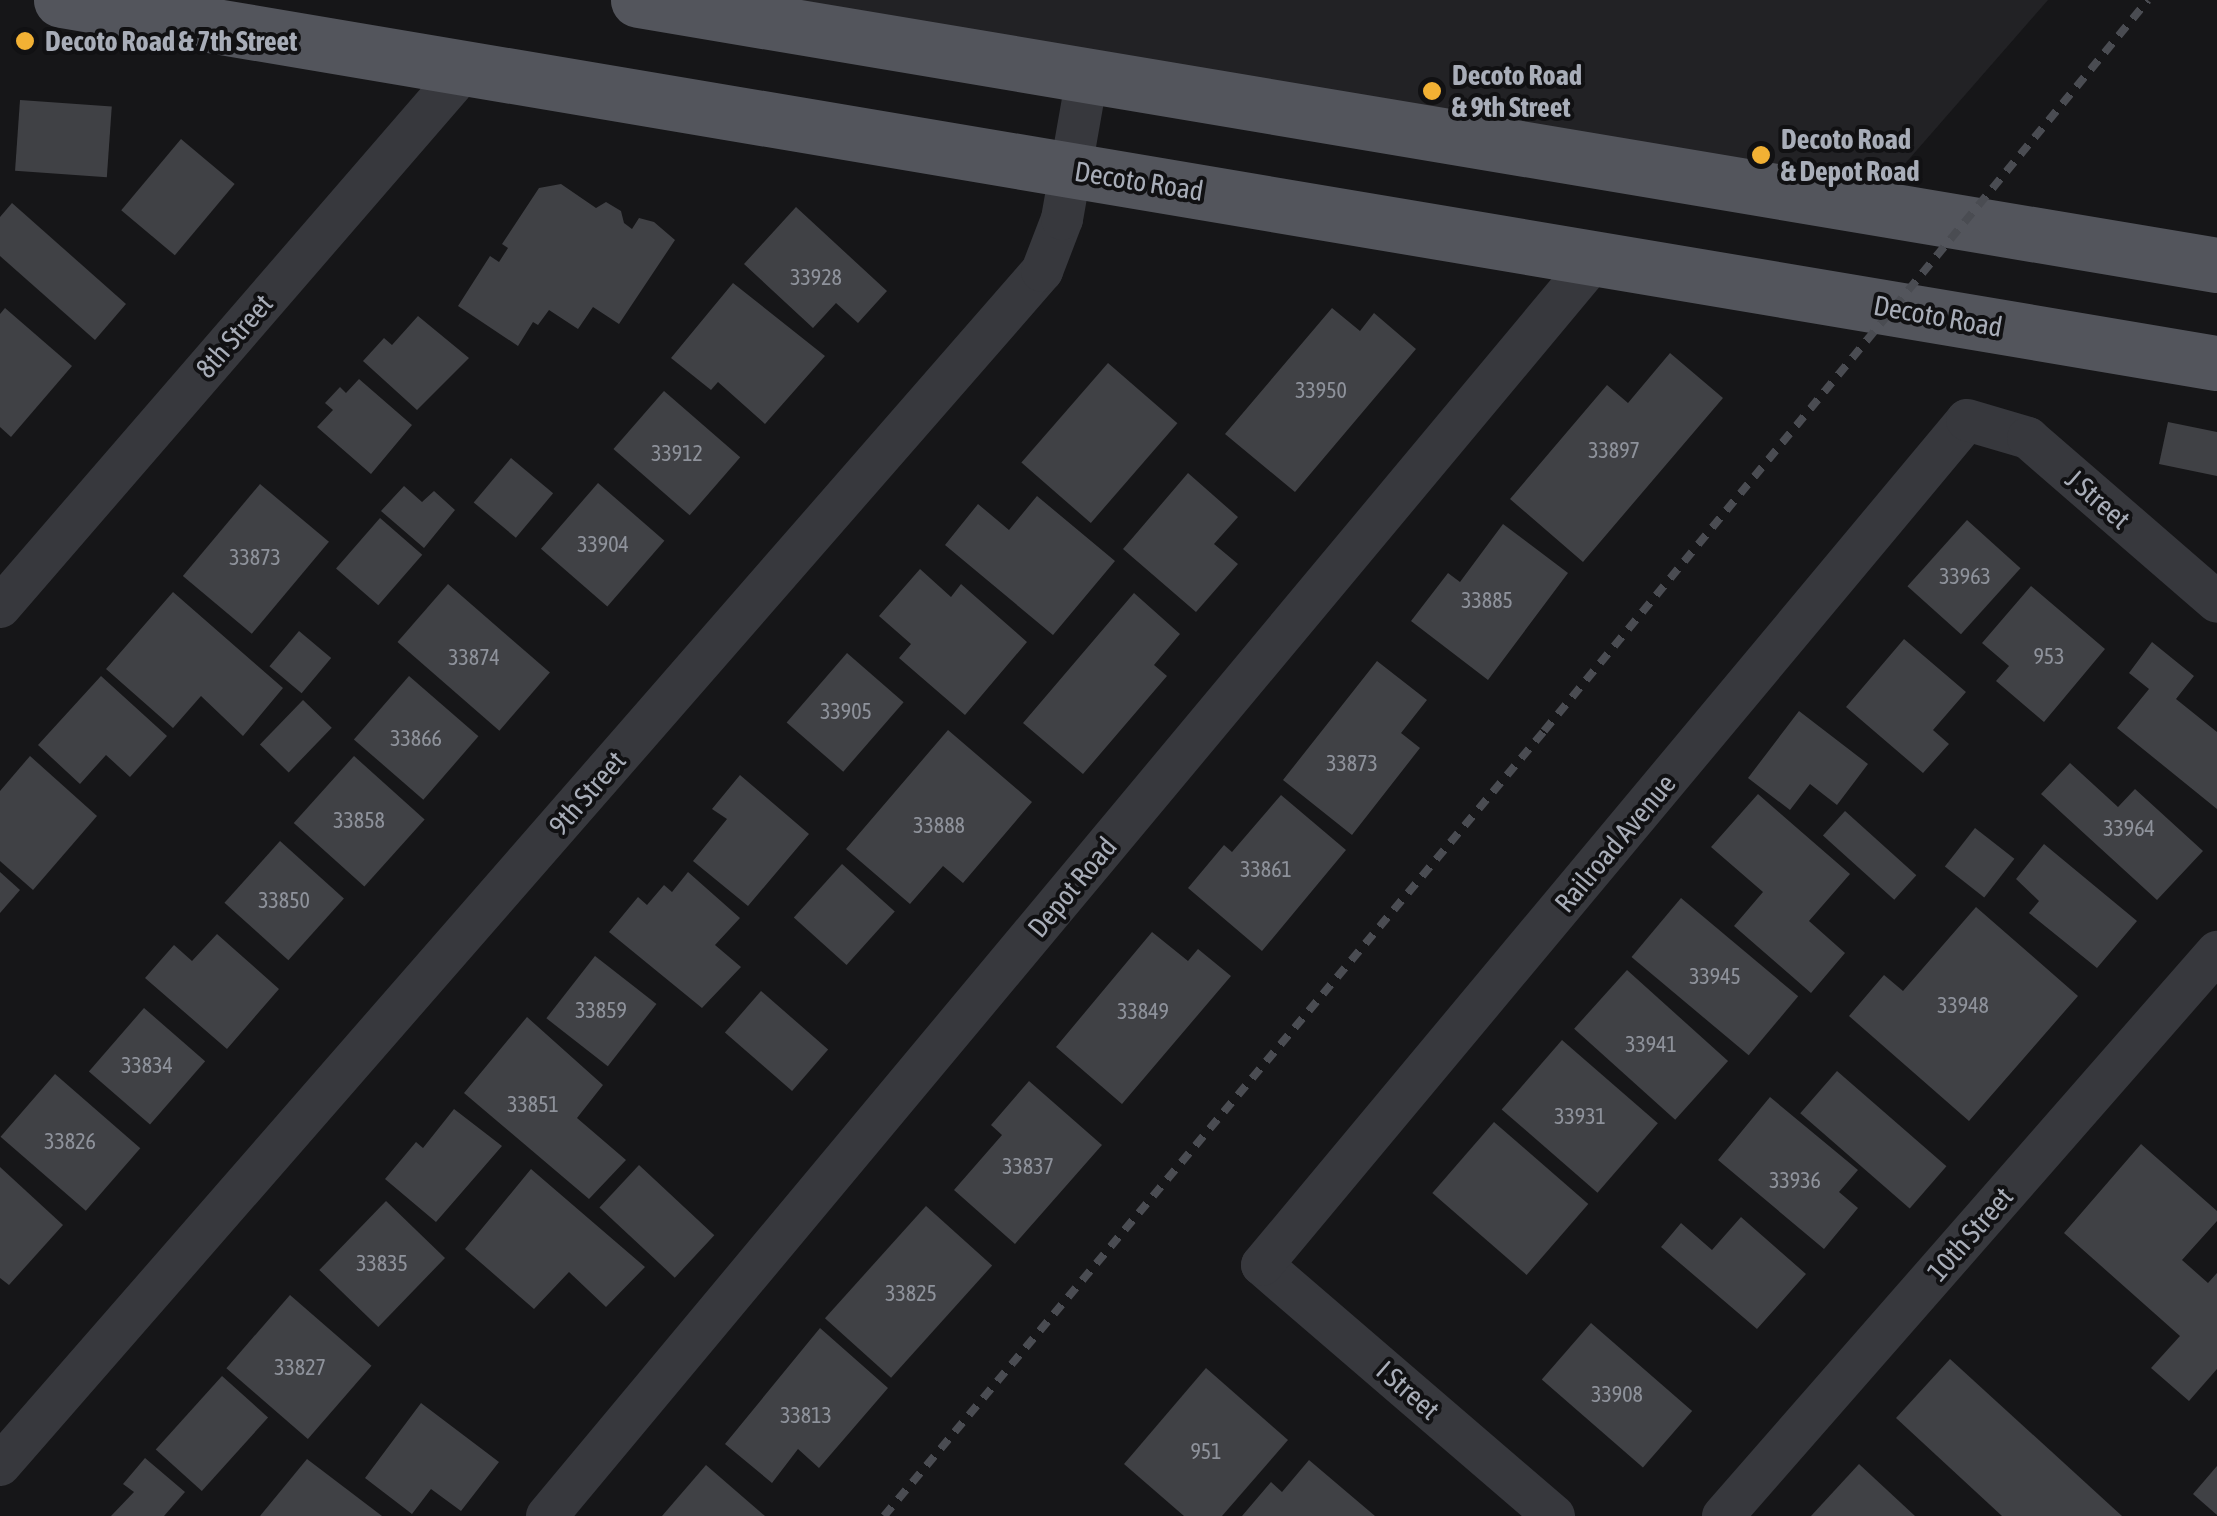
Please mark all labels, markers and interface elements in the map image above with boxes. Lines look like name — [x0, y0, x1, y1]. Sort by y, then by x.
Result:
place label: Decoto Road & 7th Street — [45, 24, 297, 58]
marker: Decoto Road & 7th Street — [14, 30, 36, 52]
place label: Decoto Road & 9th Street — [1452, 58, 1582, 124]
marker: Decoto Road & 9th Street — [1421, 80, 1443, 102]
place label: Decoto Road & Depot Road — [1781, 122, 1920, 188]
marker: Decoto Road & Depot Road — [1750, 144, 1772, 166]
street label: Decoto Road — [1072, 154, 1206, 208]
house number: 33928 — [790, 265, 842, 291]
street label: 8th Street — [188, 287, 280, 385]
street label: Decoto Road — [1871, 288, 2005, 344]
house number: 33950 — [1295, 378, 1347, 404]
house number: 33897 — [1588, 438, 1640, 464]
house number: 33912 — [651, 441, 703, 467]
street label: J Street — [2059, 462, 2137, 536]
house number: 33904 — [577, 532, 629, 558]
house number: 33873 — [229, 545, 281, 571]
house number: 33963 — [1939, 564, 1991, 590]
house number: 33885 — [1461, 588, 1513, 614]
house number: 953 — [2033, 644, 2065, 670]
house number: 33874 — [448, 645, 500, 671]
house number: 33905 — [820, 699, 872, 725]
house number: 33866 — [390, 726, 442, 752]
street label: 9th Street — [541, 744, 633, 842]
house number: 33873 — [1326, 751, 1378, 777]
street label: Railroad Avenue — [1548, 767, 1682, 919]
house number: 33858 — [333, 808, 385, 834]
house number: 33888 — [913, 813, 965, 839]
house number: 33964 — [2103, 816, 2155, 842]
street label: Depot Road — [1021, 830, 1123, 944]
house number: 33861 — [1240, 857, 1292, 883]
house number: 33850 — [258, 888, 310, 914]
house number: 33945 — [1689, 964, 1741, 990]
house number: 33948 — [1937, 993, 1989, 1019]
house number: 33859 — [575, 998, 627, 1024]
house number: 33849 — [1117, 999, 1169, 1025]
house number: 33941 — [1625, 1032, 1677, 1058]
house number: 33834 — [121, 1053, 173, 1079]
house number: 33851 — [507, 1092, 559, 1118]
house number: 33931 — [1554, 1104, 1606, 1130]
house number: 33826 — [44, 1129, 96, 1155]
house number: 33837 — [1002, 1154, 1054, 1180]
house number: 33936 — [1769, 1168, 1821, 1194]
street label: 10th Street — [1920, 1180, 2020, 1288]
house number: 33835 — [356, 1251, 408, 1277]
house number: 33825 — [885, 1281, 937, 1307]
street label: I Street — [1370, 1354, 1446, 1426]
house number: 33827 — [274, 1355, 326, 1381]
house number: 33908 — [1591, 1382, 1643, 1408]
house number: 33813 — [780, 1403, 832, 1429]
house number: 951 — [1190, 1439, 1222, 1465]

